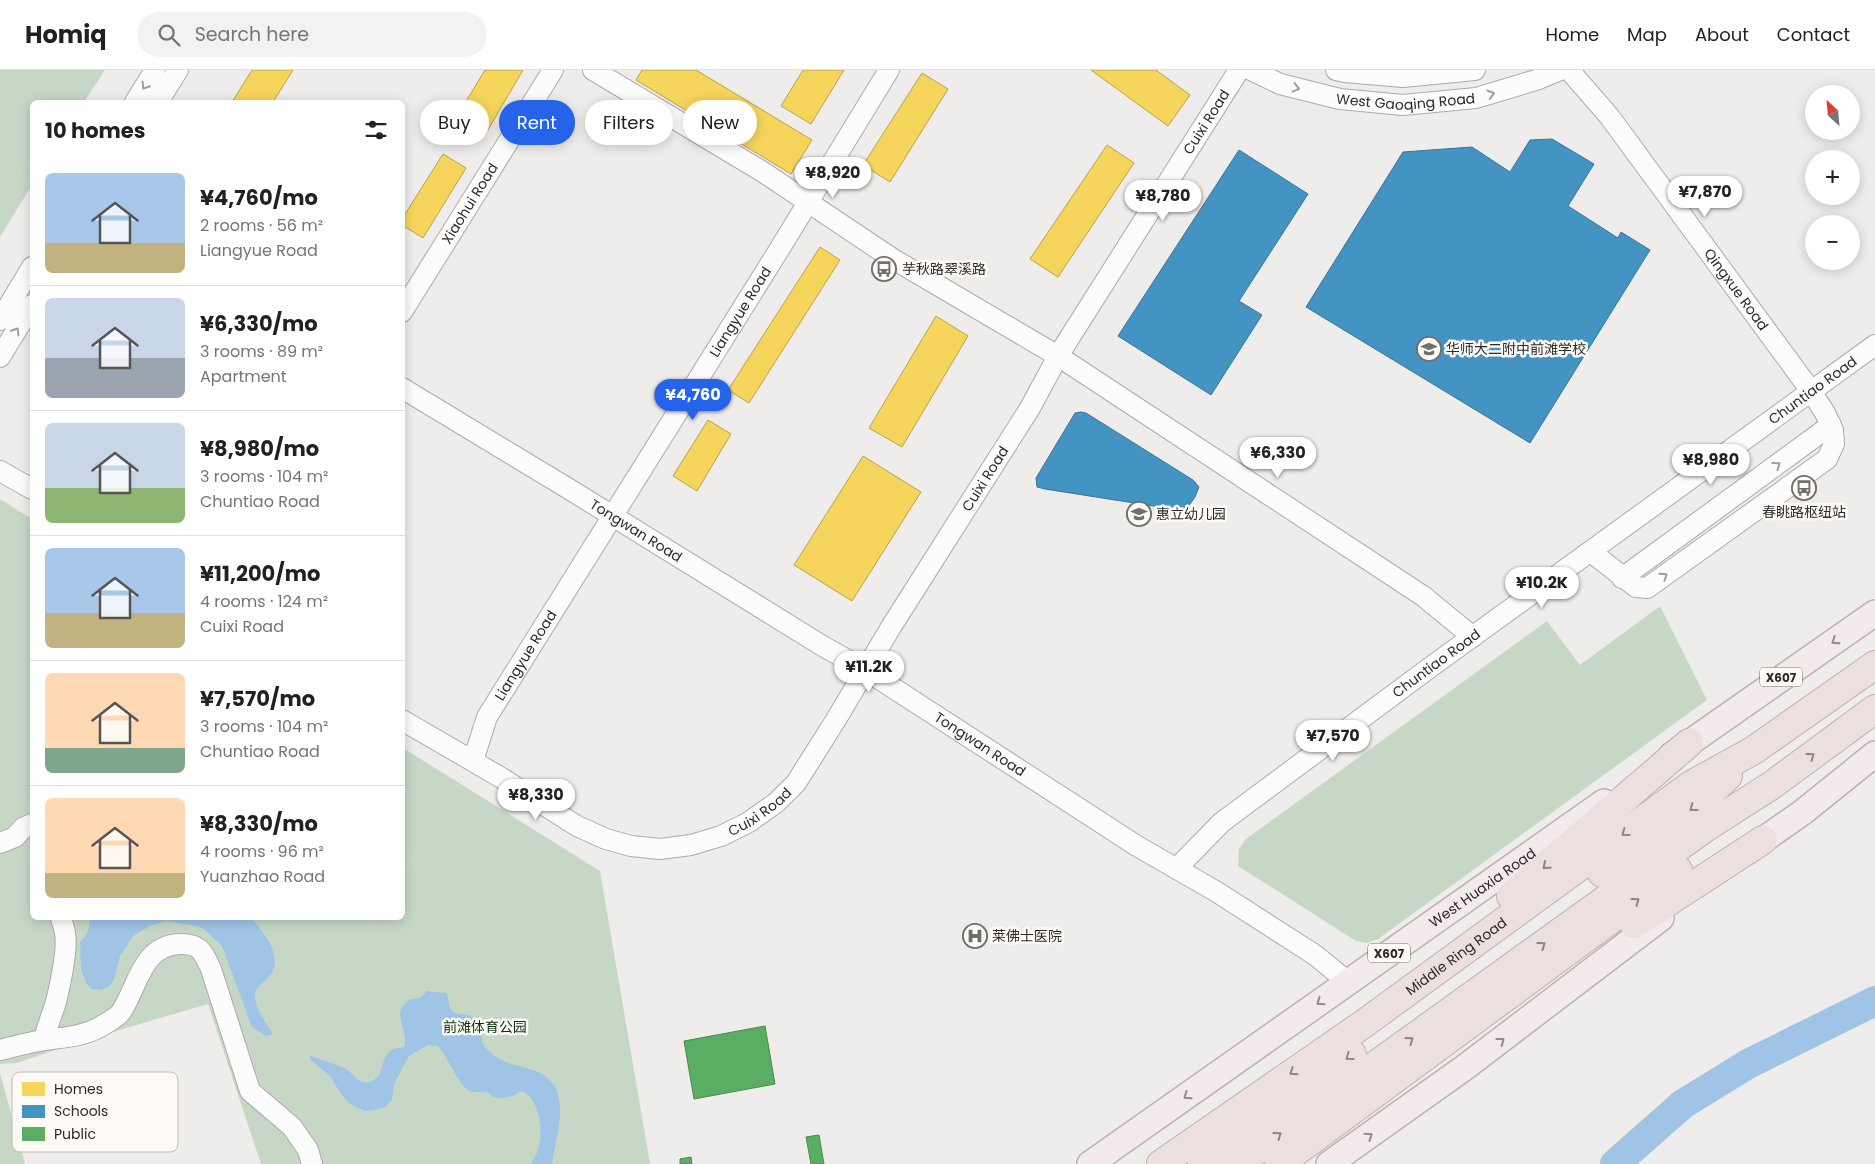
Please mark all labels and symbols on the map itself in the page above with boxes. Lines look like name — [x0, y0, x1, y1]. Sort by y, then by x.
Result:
one-way arrow — [141, 81, 151, 90]
one-way arrow — [1291, 82, 1300, 93]
street label: Cuixi Road — [1178, 85, 1234, 158]
north arrow — [1805, 85, 1860, 140]
street label: West Gaoqing Road — [1335, 88, 1476, 115]
one-way arrow — [1486, 89, 1494, 99]
pin: ¥8,920 — [792, 156, 874, 199]
street label: Xiaohui Road — [437, 159, 503, 248]
pin: ¥7,870 — [1664, 176, 1746, 218]
pin: ¥8,780 — [1122, 180, 1204, 222]
street label: Qingxue Road — [1699, 244, 1773, 335]
bus stop icon: 芋秋路翠溪路 — [871, 256, 897, 282]
place label: 芋秋路翠溪路 — [902, 259, 986, 279]
street label: Liangyue Road — [704, 263, 776, 361]
one-way arrow — [10, 327, 20, 336]
school or university icon: 华师大二附中前滩学校 — [1416, 336, 1442, 362]
place label: 华师大二附中前滩学校 — [1446, 339, 1586, 359]
street label: Chuntiao Road — [1764, 351, 1861, 429]
pin: ¥4,760 — [652, 378, 734, 421]
pin: ¥6,330 — [1237, 436, 1319, 479]
street label: Cuixi Road — [957, 442, 1013, 515]
pin: ¥8,980 — [1670, 444, 1752, 486]
one-way arrow — [1771, 462, 1781, 471]
bus stop icon: 春眺路枢纽站 — [1791, 475, 1817, 501]
street label: Tongwan Road — [586, 494, 686, 567]
school or university icon: 惠立幼儿园 — [1126, 501, 1152, 527]
place label: 春眺路枢纽站 — [1762, 502, 1846, 522]
place label: 惠立幼儿园 — [1156, 504, 1226, 524]
pin: ¥10.2K — [1501, 566, 1583, 609]
one-way arrow — [1658, 573, 1668, 582]
street label: Liangyue Road — [490, 606, 561, 704]
street label: Chuntiao Road — [1388, 624, 1484, 702]
one-way arrow — [1831, 635, 1841, 644]
pin: ¥11.2K — [828, 650, 910, 693]
road number: X607 — [1760, 668, 1802, 686]
street label: Tongwan Road — [930, 707, 1029, 781]
pin: ¥7,570 — [1292, 720, 1374, 762]
one-way arrow — [1805, 753, 1815, 762]
pin: ¥8,330 — [495, 778, 577, 821]
street label: Cuixi Road — [725, 783, 796, 841]
one-way arrow — [1690, 802, 1699, 810]
one-way arrow — [1621, 827, 1631, 836]
street label: West Huaxia Road — [1425, 843, 1540, 932]
one-way arrow — [1542, 861, 1551, 870]
one-way arrow — [1630, 898, 1640, 907]
street label: Middle Ring Road — [1401, 913, 1511, 1000]
hospital icon: 莱佛士医院 — [962, 923, 988, 949]
place label: 莱佛士医院 — [992, 926, 1062, 946]
one-way arrow — [1536, 942, 1545, 951]
road number: X607 — [1368, 944, 1410, 962]
one-way arrow — [1316, 996, 1325, 1005]
park label: 前滩体育公园 — [443, 1017, 527, 1037]
one-way arrow — [1404, 1037, 1413, 1046]
one-way arrow — [1495, 1038, 1504, 1046]
one-way arrow — [1345, 1051, 1355, 1060]
one-way arrow — [1290, 1066, 1299, 1075]
legend — [12, 1072, 178, 1152]
text: Homes — [54, 1079, 103, 1099]
one-way arrow — [1183, 1090, 1192, 1099]
text: Schools — [54, 1101, 108, 1121]
text: Public — [54, 1124, 96, 1144]
one-way arrow — [1272, 1132, 1282, 1141]
one-way arrow — [1363, 1133, 1373, 1142]

